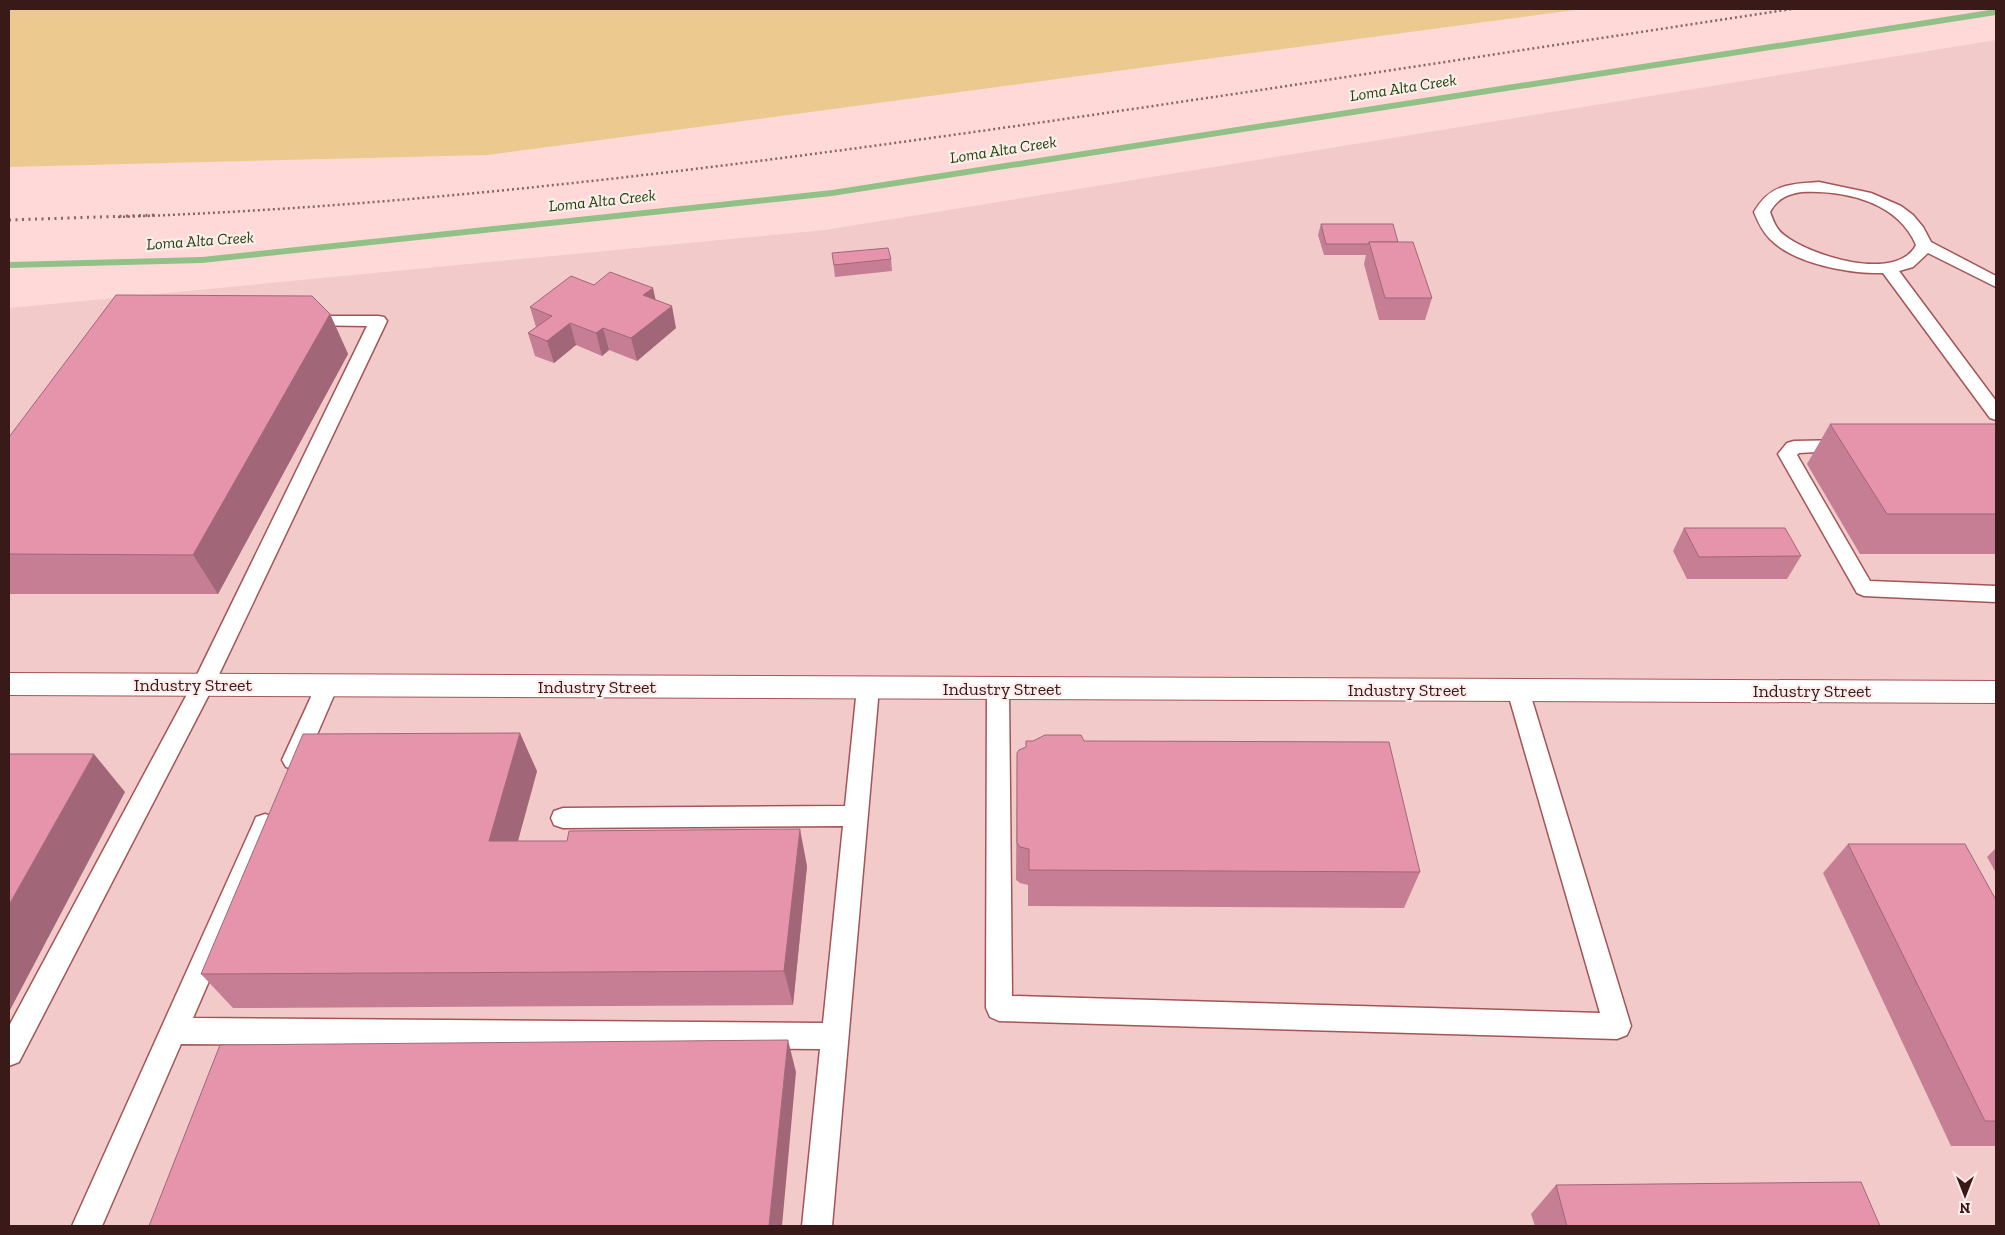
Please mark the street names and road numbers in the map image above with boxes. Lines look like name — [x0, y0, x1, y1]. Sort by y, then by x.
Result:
street label: Industry Street — [134, 674, 253, 696]
street label: Industry Street — [538, 676, 657, 698]
street label: Industry Street — [943, 678, 1062, 700]
street label: Industry Street — [1348, 679, 1467, 701]
street label: Industry Street — [1753, 680, 1872, 702]

